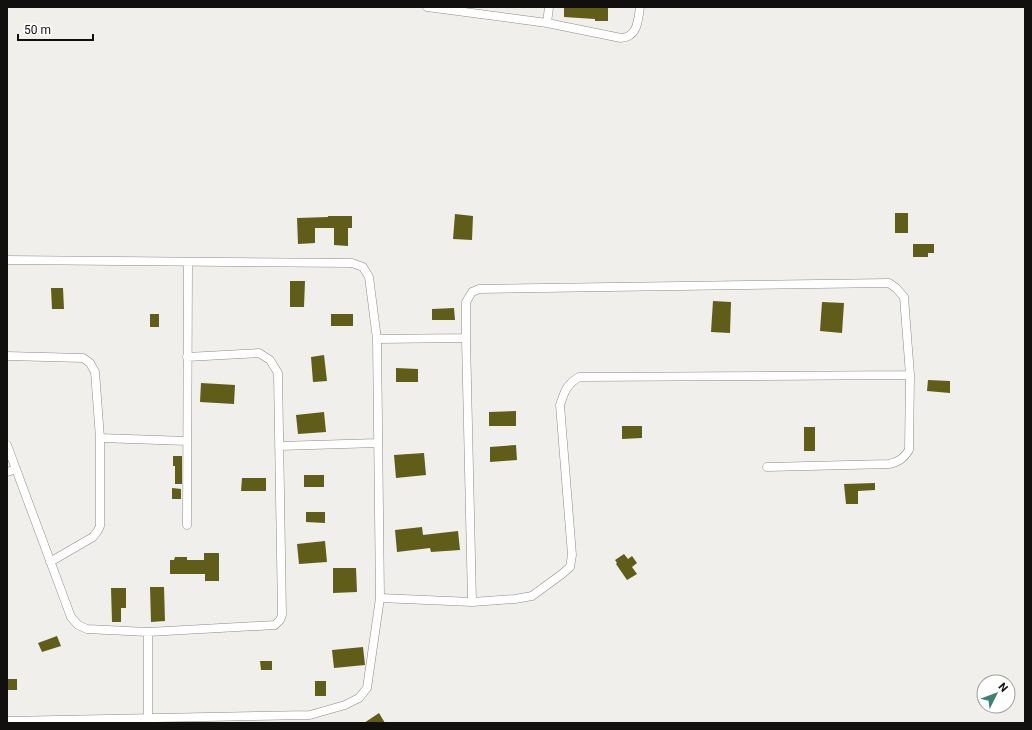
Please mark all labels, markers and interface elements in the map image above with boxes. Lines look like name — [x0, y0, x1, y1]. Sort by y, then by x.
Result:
scale bar — [18, 16, 93, 42]
text: 50 m — [24, 23, 51, 37]
north arrow — [976, 674, 1016, 714]
text: N — [996, 680, 1011, 695]

